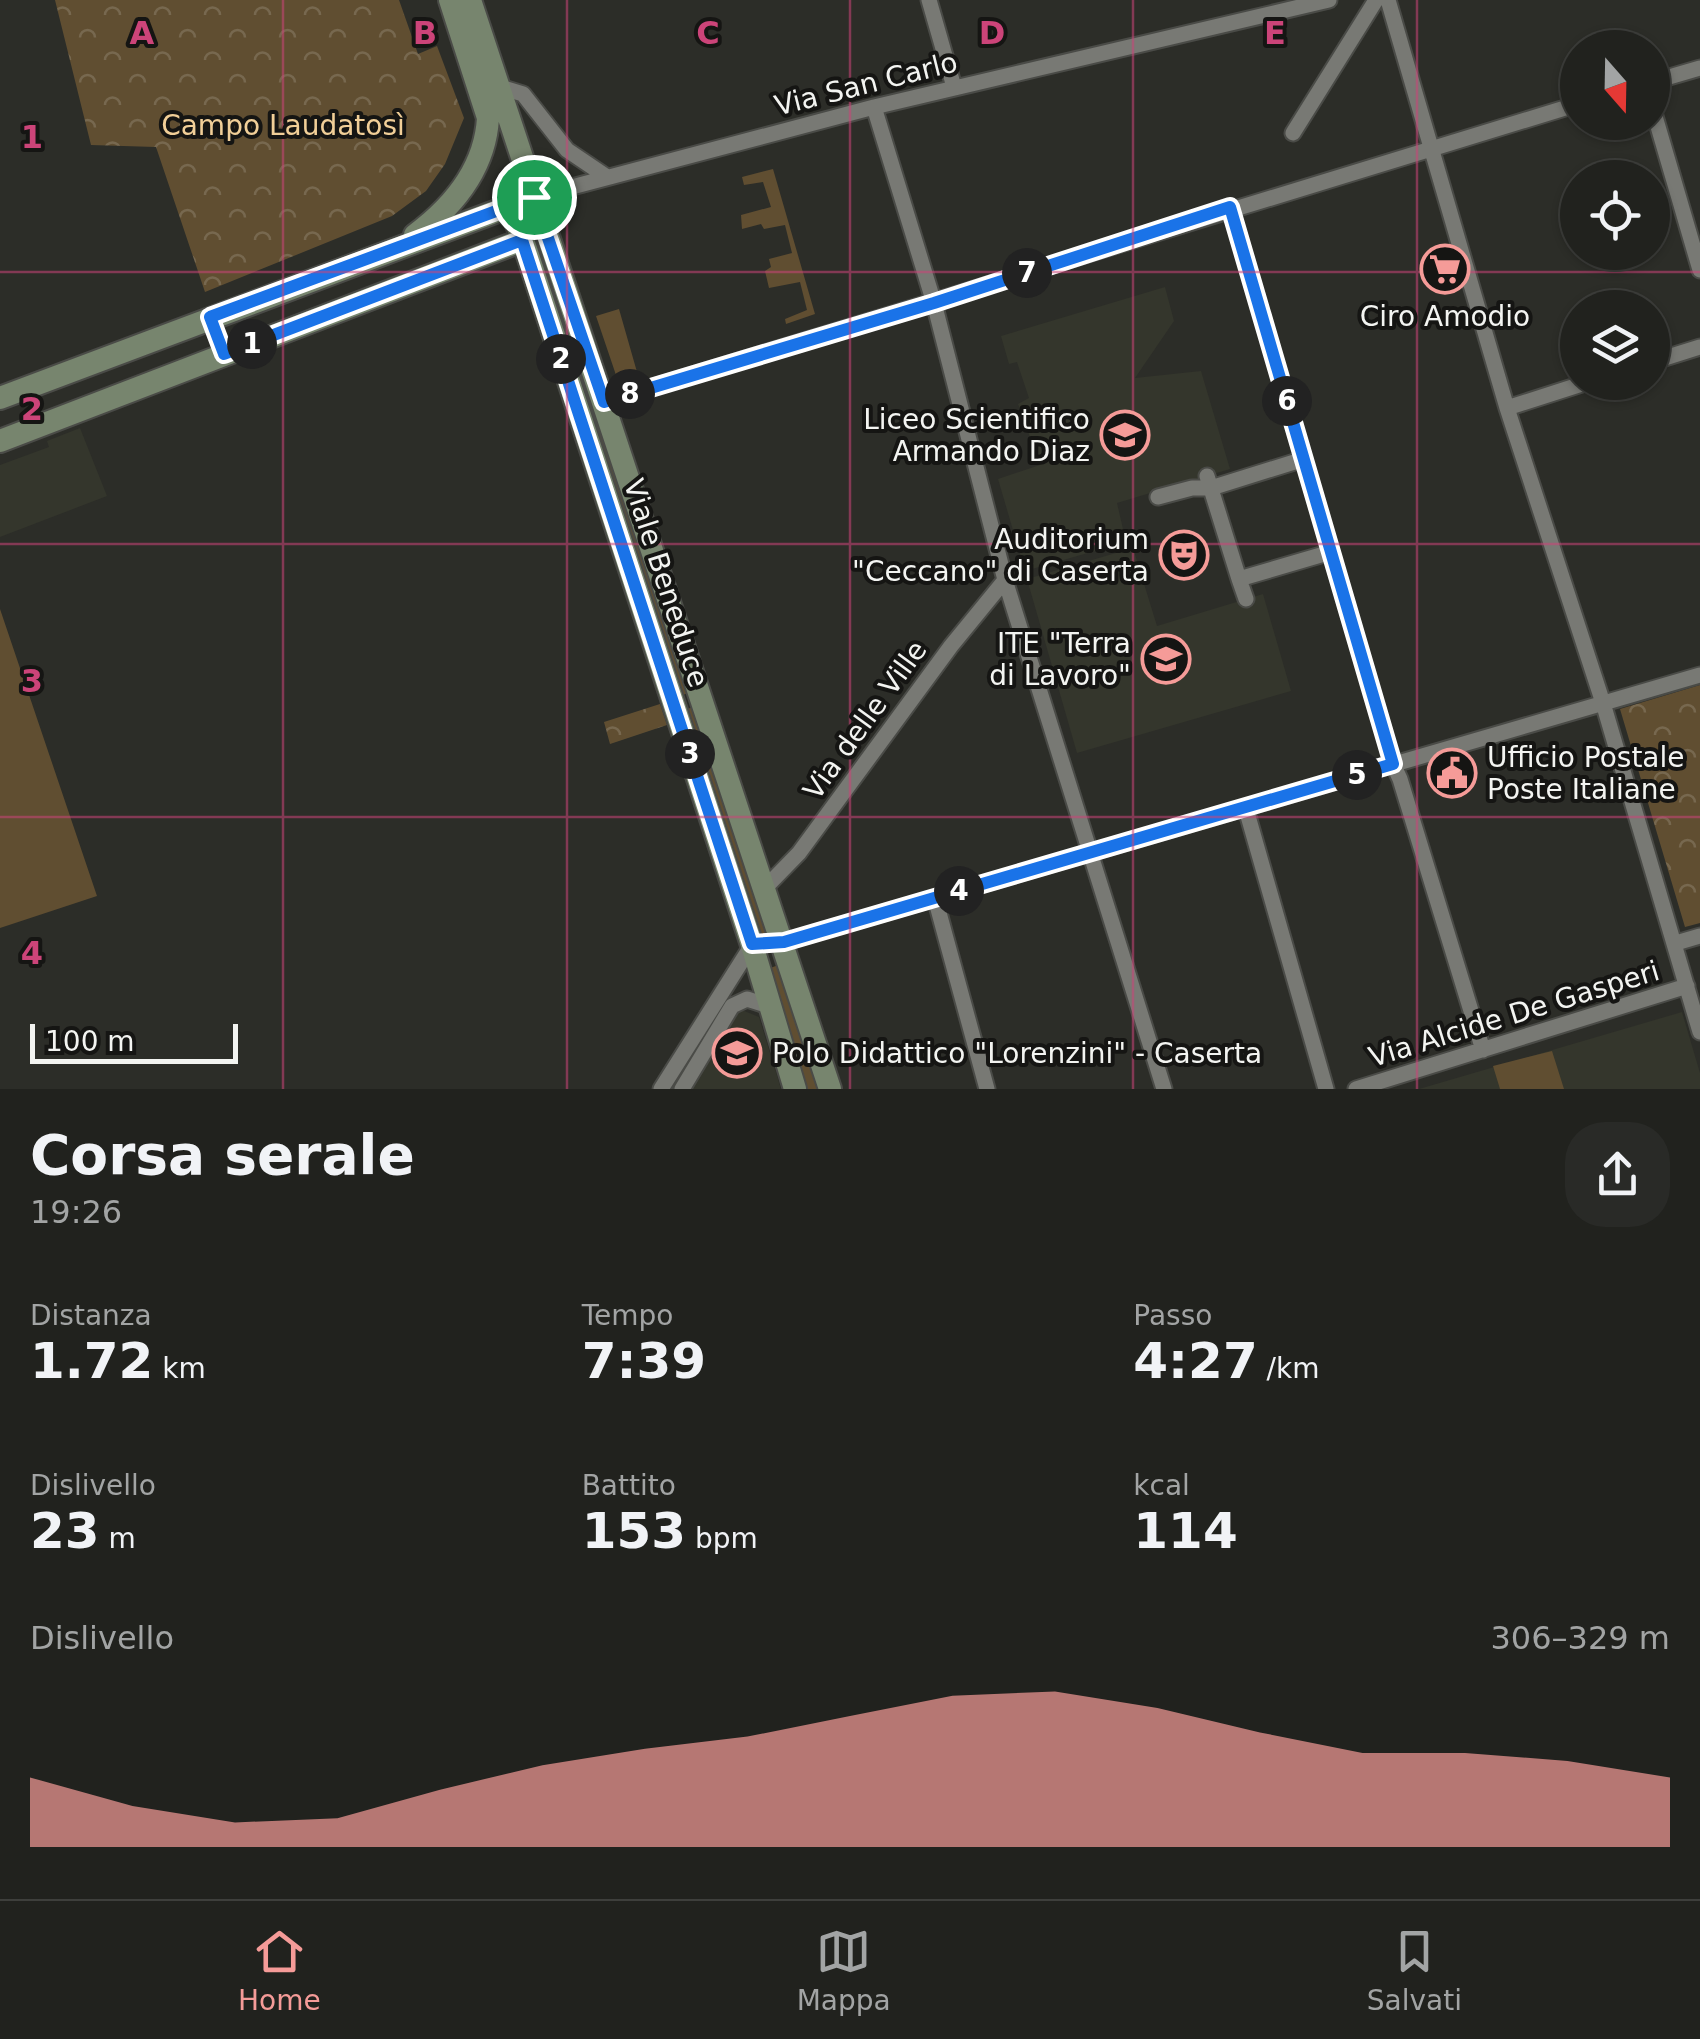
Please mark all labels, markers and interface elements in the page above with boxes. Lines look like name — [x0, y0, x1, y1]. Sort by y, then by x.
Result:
text: A — [130, 14, 155, 52]
text: B — [413, 14, 437, 52]
text: C — [696, 14, 720, 52]
text: D — [979, 14, 1005, 52]
text: E — [1264, 14, 1286, 52]
north arrow — [1560, 30, 1670, 140]
map controls — [1560, 30, 1670, 400]
street label: Via San Carlo — [771, 45, 961, 123]
park label: Campo Laudatosì — [161, 109, 405, 142]
text: 1 — [21, 118, 43, 156]
pin — [492, 155, 577, 240]
button: locate — [1560, 160, 1670, 270]
icon: arrive — [507, 170, 562, 225]
supermarket icon: Ciro Amodio — [1419, 243, 1471, 295]
pin: 7 — [1002, 248, 1052, 298]
text: 7 — [1017, 256, 1037, 289]
button: layers — [1560, 290, 1670, 400]
place label: Ciro Amodio — [1360, 300, 1530, 333]
pin: 1 — [227, 319, 277, 369]
text: 1 — [242, 327, 262, 360]
pin: 2 — [536, 334, 586, 384]
text: 2 — [551, 342, 571, 375]
pin: 8 — [605, 369, 655, 419]
pin: 6 — [1262, 376, 1312, 426]
text: 8 — [620, 377, 640, 410]
text: 6 — [1277, 384, 1297, 417]
text: 2 — [21, 390, 43, 428]
place label: Liceo Scientifico Armando Diaz — [863, 403, 1090, 468]
school or university icon: Liceo Scientifico Armando Diaz — [1099, 409, 1151, 461]
street label: Viale Beneduce — [617, 475, 715, 691]
place label: Auditorium "Ceccano" di Caserta — [852, 523, 1149, 588]
theatre icon: Auditorium "Ceccano" di Caserta — [1158, 529, 1210, 581]
place label: ITE "Terra di Lavoro" — [989, 627, 1131, 692]
school or university icon: ITE "Terra di Lavoro" — [1140, 633, 1192, 685]
street label: Via delle Ville — [796, 634, 934, 806]
text: 3 — [21, 662, 43, 700]
pin: 3 — [665, 729, 715, 779]
text: 3 — [680, 737, 700, 770]
place label: Ufficio Postale Poste Italiane — [1487, 741, 1685, 806]
public building icon: Ufficio Postale Poste Italiane — [1426, 747, 1478, 799]
pin: 5 — [1332, 750, 1382, 800]
text: 5 — [1347, 758, 1367, 791]
pin: 4 — [934, 866, 984, 916]
text: 4 — [949, 874, 969, 907]
text: 4 — [21, 934, 43, 972]
street label: Via Alcide De Gasperi — [1365, 954, 1663, 1074]
scale bar — [30, 1019, 238, 1064]
text: 100 m — [45, 1025, 135, 1058]
school or university icon: Polo Didattico "Lorenzini" - Caserta — [711, 1027, 763, 1079]
place label: Polo Didattico "Lorenzini" - Caserta — [772, 1037, 1262, 1070]
button: share — [1565, 1122, 1670, 1227]
text: Corsa serale — [30, 1123, 415, 1187]
text: 19:26 — [30, 1193, 122, 1231]
text: Distanza — [30, 1299, 152, 1332]
text: Tempo — [582, 1299, 673, 1332]
text: Passo — [1133, 1299, 1212, 1332]
text: 1.72 — [30, 1332, 153, 1390]
text: 7:39 — [582, 1332, 706, 1390]
text: 4:27 — [1133, 1332, 1258, 1390]
text: km — [153, 1352, 206, 1385]
text: /km — [1258, 1352, 1320, 1385]
text: Dislivello — [30, 1469, 156, 1502]
text: Battito — [582, 1469, 676, 1502]
text: kcal — [1133, 1469, 1190, 1502]
text: 23 — [30, 1502, 100, 1560]
text: 153 — [582, 1502, 686, 1560]
text: 114 — [1133, 1502, 1238, 1560]
text: m — [100, 1522, 136, 1555]
text: bpm — [686, 1522, 758, 1555]
text: Dislivello — [30, 1619, 174, 1657]
text: 306–329 m — [1491, 1619, 1670, 1657]
tab: Home — [238, 1924, 321, 2017]
tab: Mappa — [797, 1924, 891, 2017]
tab: Salvati — [1367, 1924, 1462, 2017]

